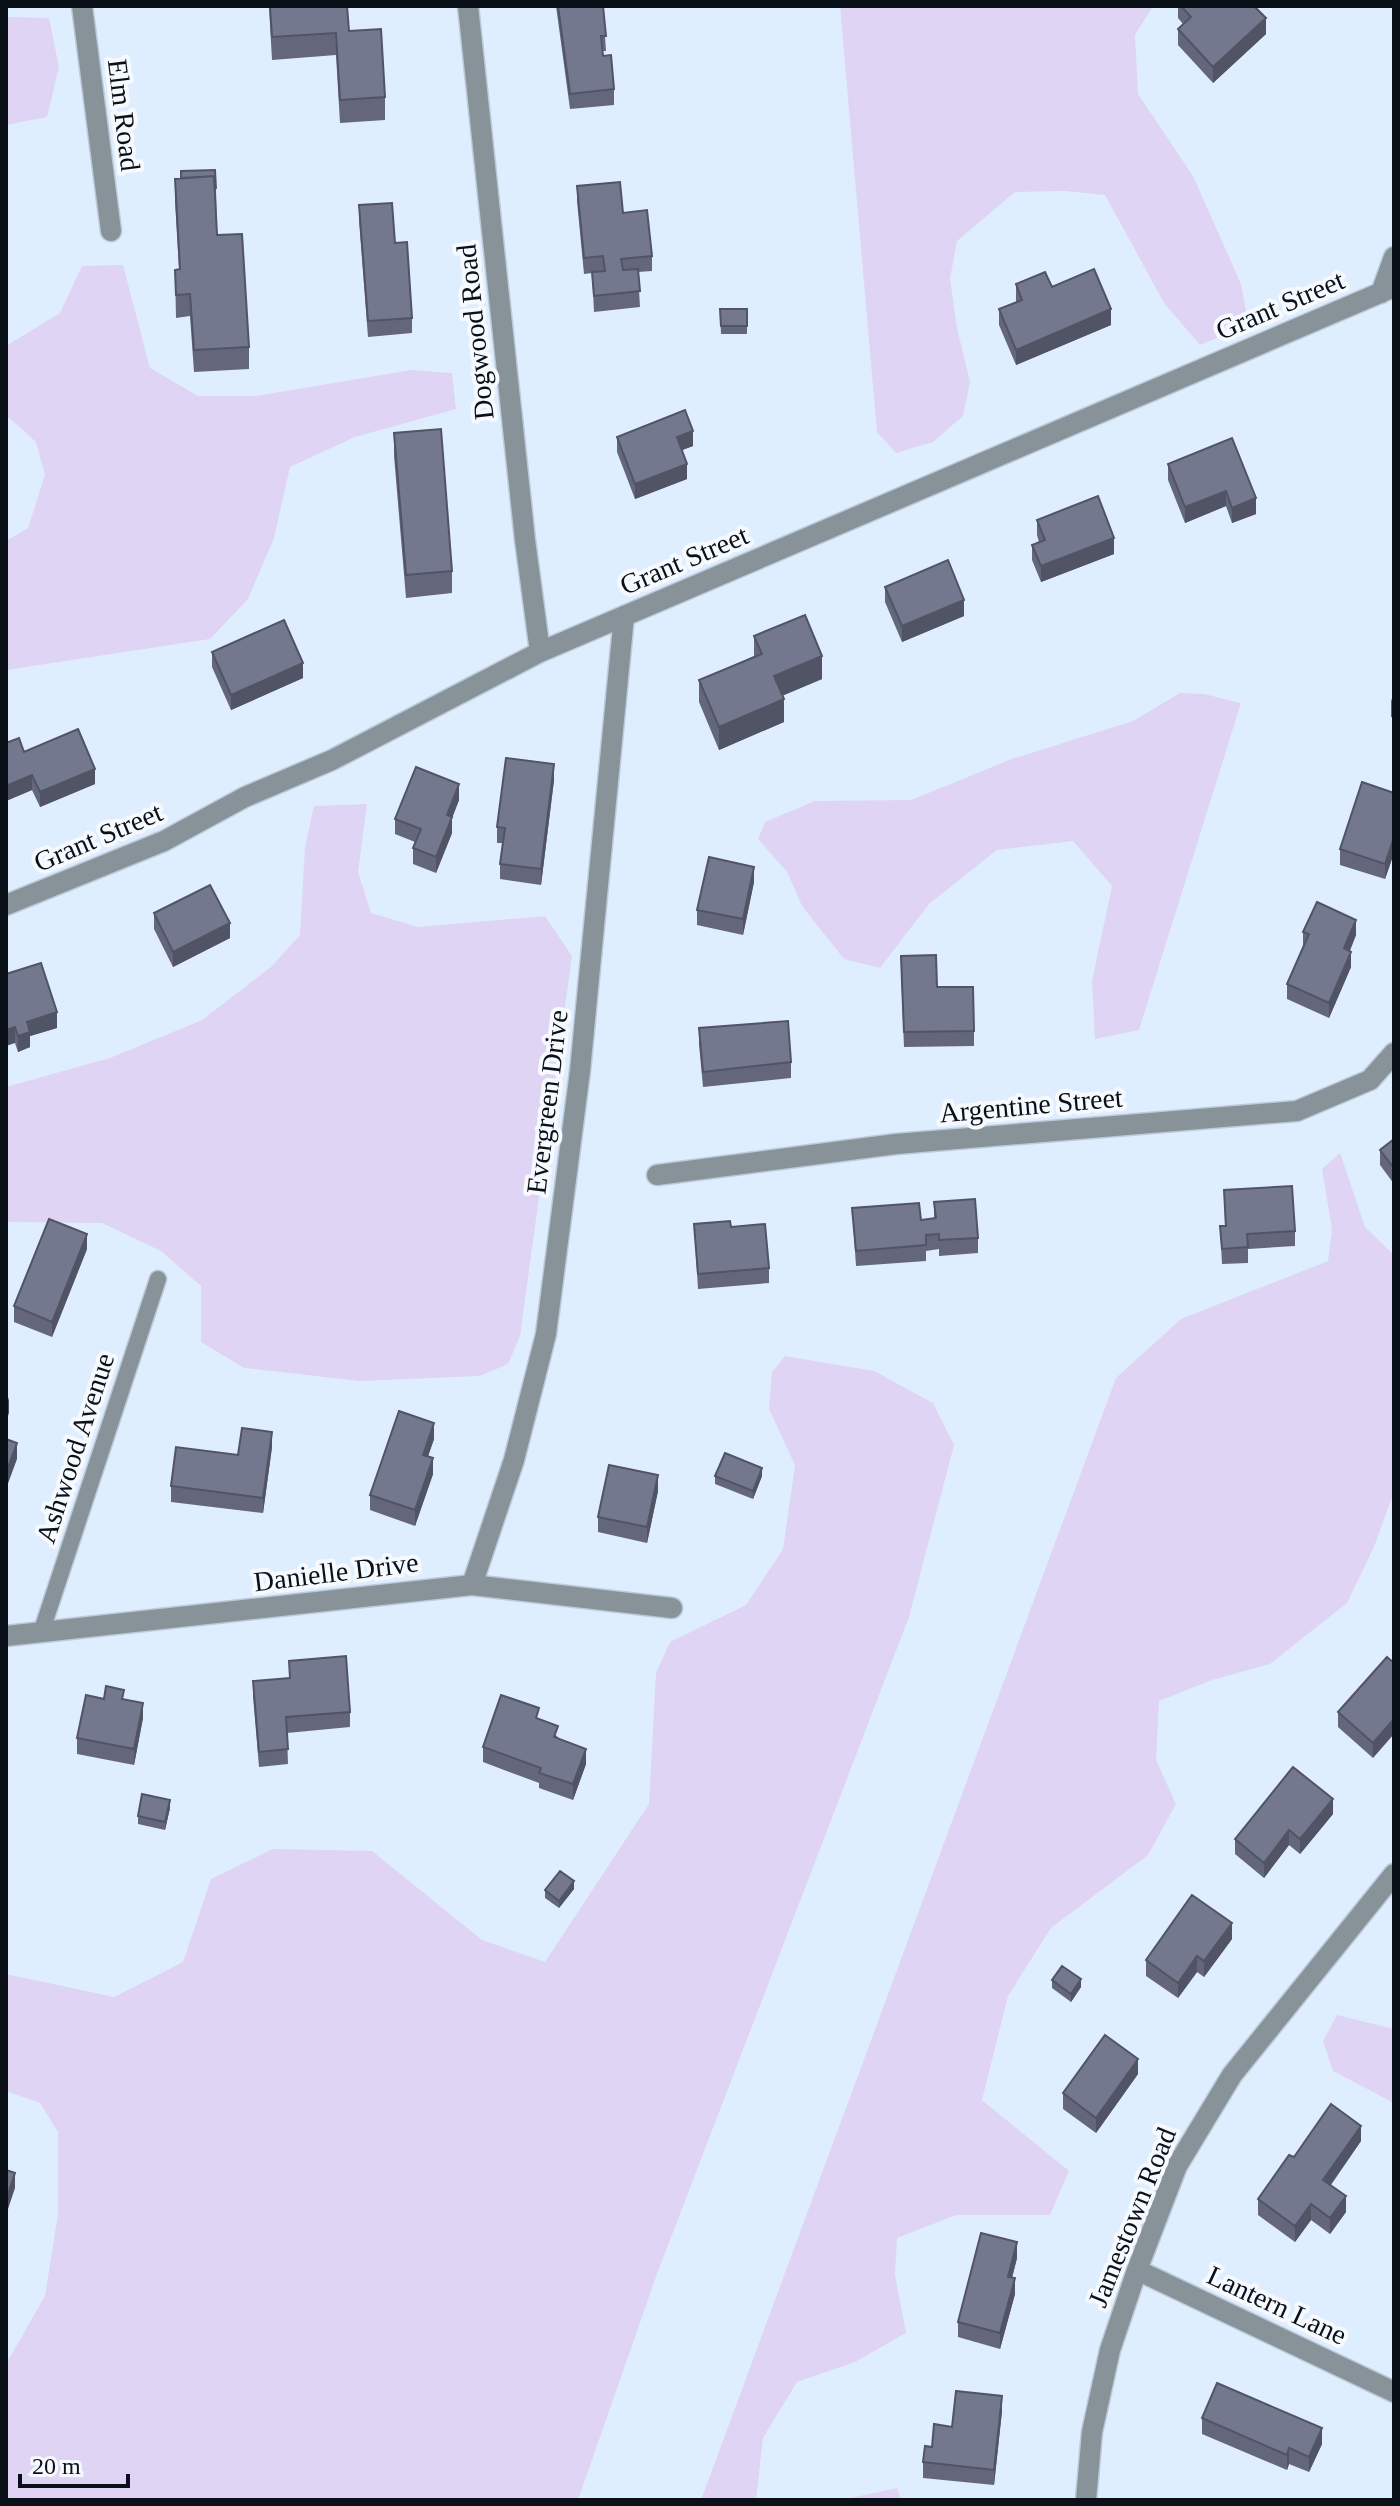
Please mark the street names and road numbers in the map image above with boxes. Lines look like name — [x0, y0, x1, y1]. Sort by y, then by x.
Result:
street label: Elm Road — [102, 57, 146, 173]
street label: Dogwood Road — [450, 243, 500, 421]
street label: Grant Street — [1211, 264, 1349, 346]
street label: Grant Street — [615, 519, 753, 601]
street label: Grant Street — [29, 796, 167, 878]
street label: Evergreen Drive — [520, 1008, 574, 1196]
street label: Argentine Street — [938, 1082, 1124, 1128]
street label: Ashwood Avenue — [30, 1349, 120, 1547]
street label: Danielle Drive — [252, 1547, 420, 1597]
street label: Jamestown Road — [1082, 2123, 1182, 2311]
street label: Lantern Lane — [1202, 2259, 1352, 2351]

